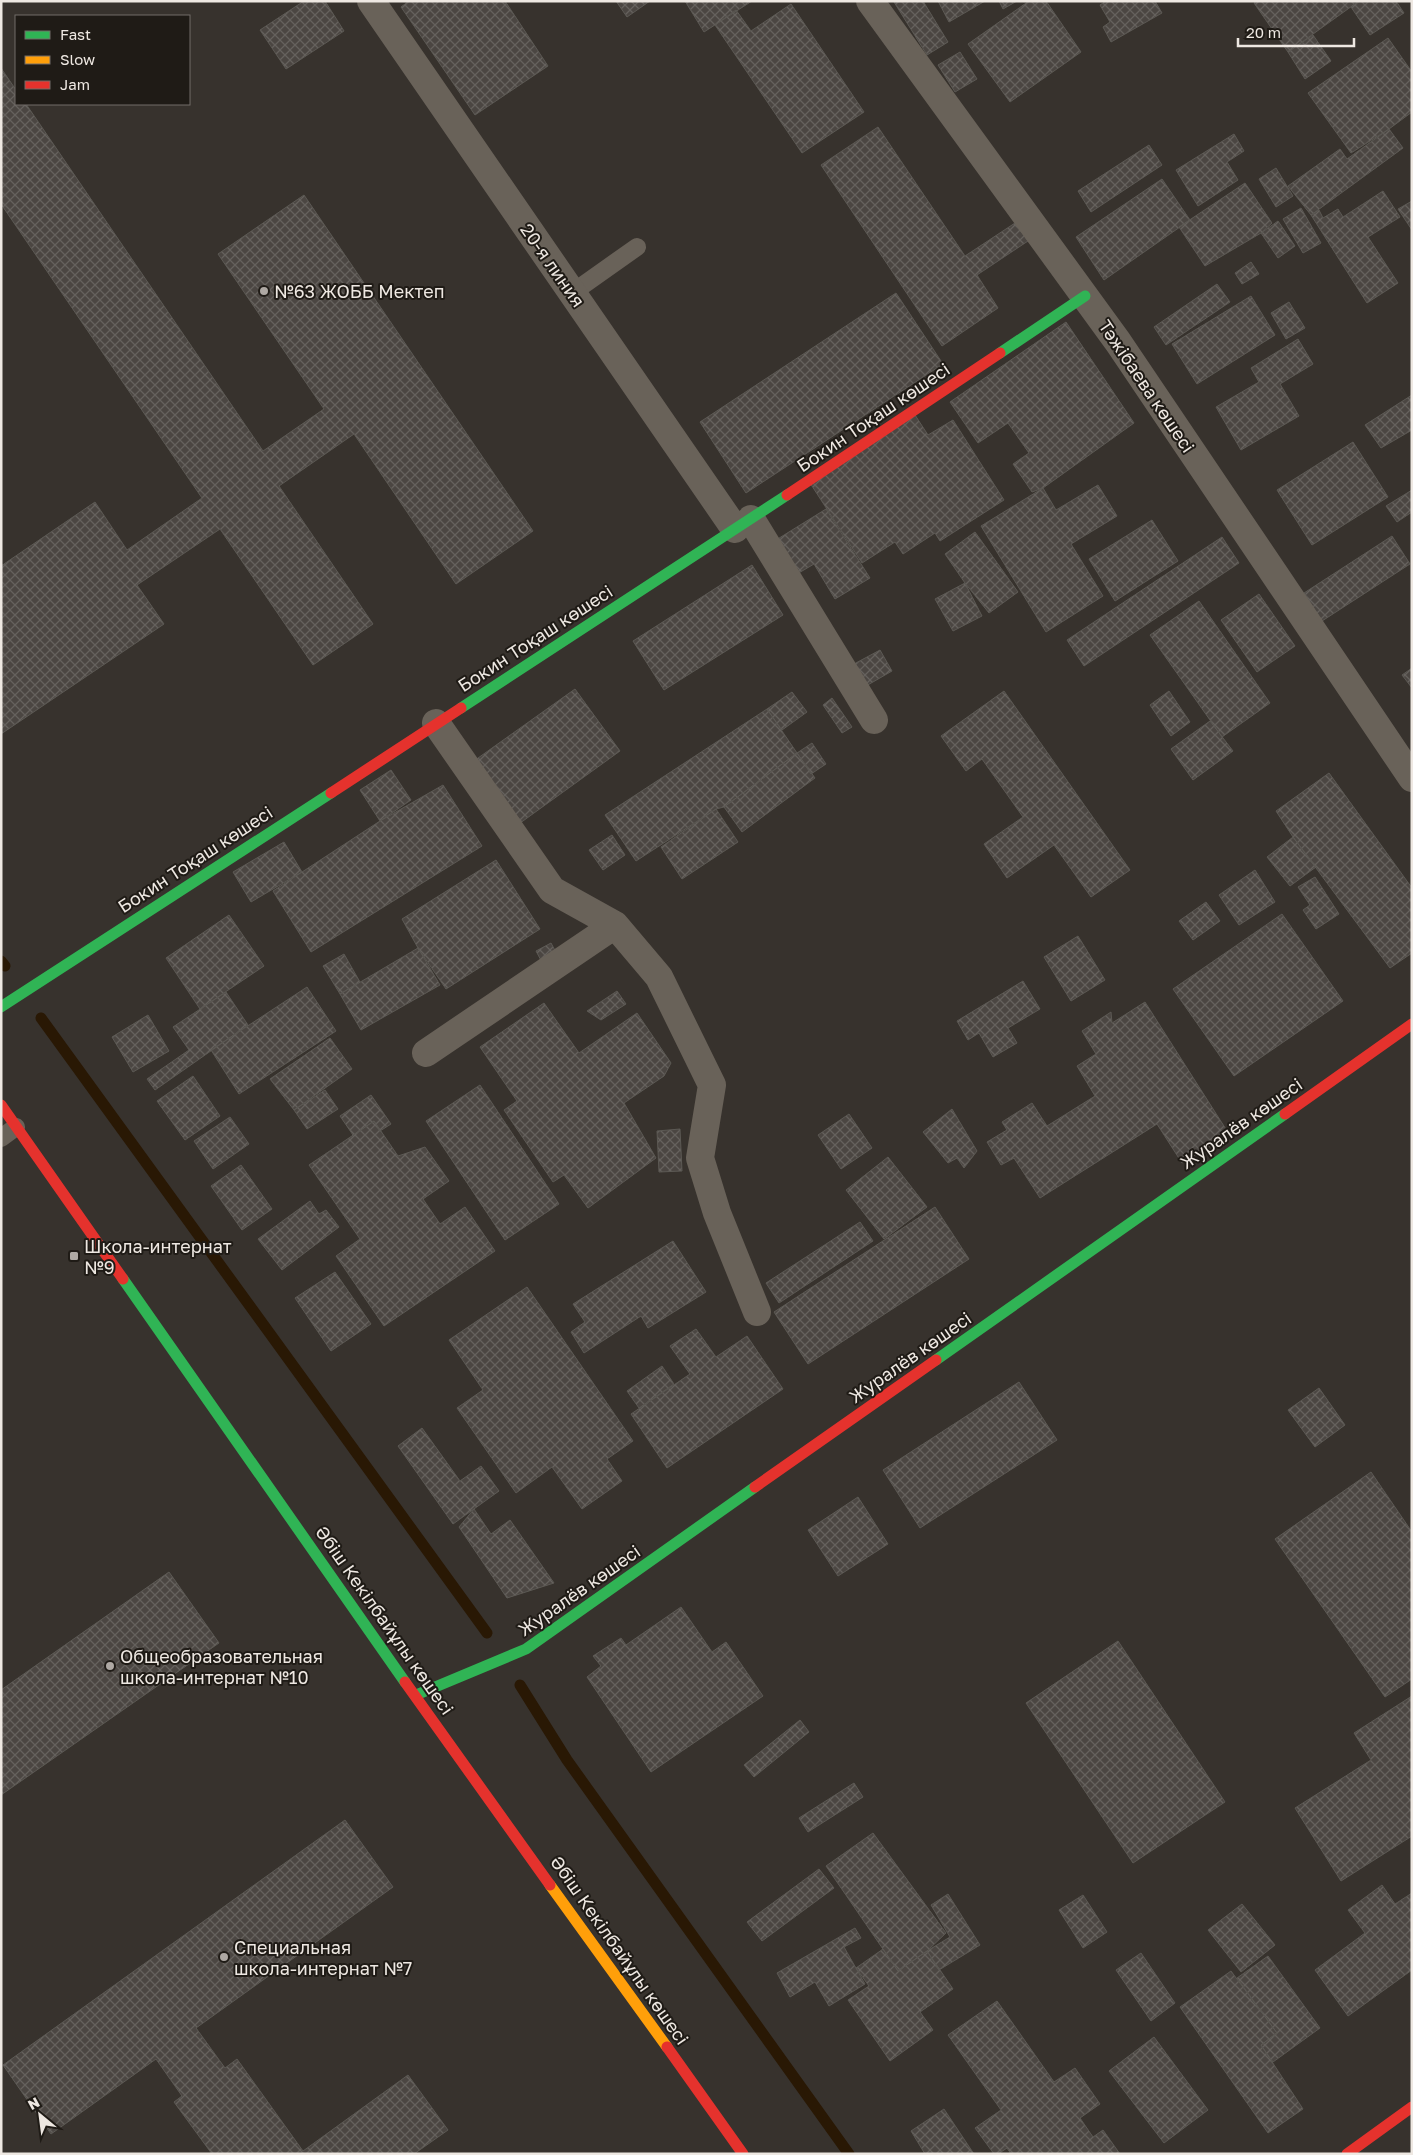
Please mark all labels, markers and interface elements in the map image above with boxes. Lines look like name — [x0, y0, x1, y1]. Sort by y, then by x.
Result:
legend — [15, 15, 190, 105]
scale bar — [1238, 15, 1354, 47]
text: 20 m — [1246, 23, 1281, 41]
text: Fast — [60, 25, 91, 43]
text: Slow — [60, 50, 95, 68]
text: Jam — [60, 75, 90, 93]
street label: 20-я линия — [516, 219, 590, 311]
place label: №63 ЖОББ Мектеп — [274, 280, 444, 302]
marker: №63 ЖОББ Мектеп — [258, 285, 270, 297]
street label: Тәжібаева көшесі — [1094, 315, 1200, 457]
street label: Бокин Тоқаш көшесі — [792, 358, 954, 476]
street label: Бокин Тоқаш көшесі — [454, 580, 616, 696]
street label: Бокин Тоқаш көшесі — [114, 801, 276, 917]
street label: Журалёв көшесі — [1176, 1073, 1306, 1173]
place label: Школа-интернат №9 — [84, 1235, 232, 1278]
marker: Школа-интернат №9 — [68, 1250, 80, 1262]
street label: Журалёв көшесі — [845, 1307, 975, 1407]
street label: Әбіш Кекілбайұлы көшесі — [311, 1521, 459, 1719]
street label: Журалёв көшесі — [514, 1540, 644, 1640]
place label: Общеобразовательная школа-интернат №10 — [120, 1645, 323, 1688]
marker: Общеобразовательная школа-интернат №10 — [104, 1660, 116, 1672]
street label: Әбіш Кекілбайұлы көшесі — [546, 1851, 694, 2049]
place label: Специальная школа-интернат №7 — [234, 1936, 412, 1979]
marker: Специальная школа-интернат №7 — [218, 1951, 230, 1963]
north arrow — [15, 2090, 65, 2140]
text: N — [25, 2093, 42, 2113]

